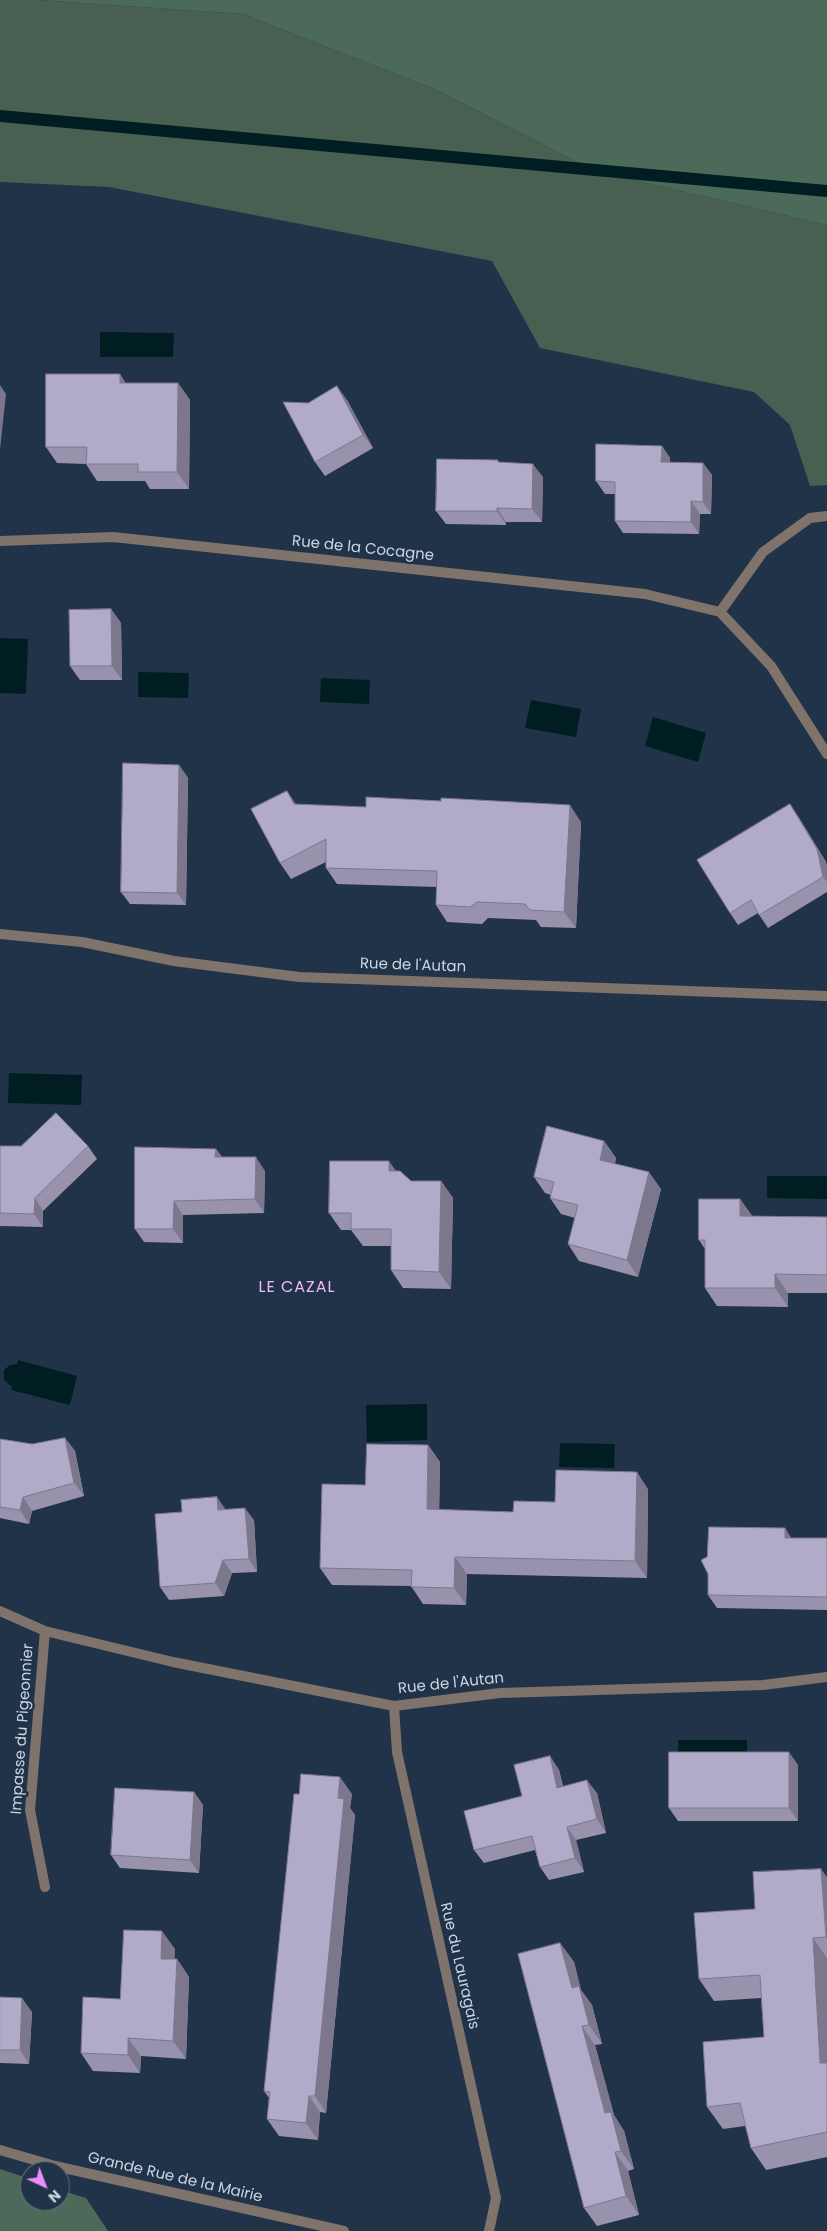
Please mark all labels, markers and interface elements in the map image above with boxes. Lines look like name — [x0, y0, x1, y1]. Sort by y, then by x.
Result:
street label: Rue de la Cocagne — [291, 533, 435, 565]
street label: Rue de l'Autan — [359, 955, 467, 977]
district label: LE CAZAL — [258, 1278, 336, 1298]
street label: Impasse du Pigeonnier — [8, 1643, 38, 1815]
street label: Rue de l'Autan — [397, 1669, 505, 1699]
street label: Rue du Lauragais — [436, 1901, 482, 2031]
street label: Grande Rue de la Mairie — [86, 2149, 264, 2207]
north arrow — [20, 2161, 70, 2211]
text: N — [44, 2185, 65, 2207]

